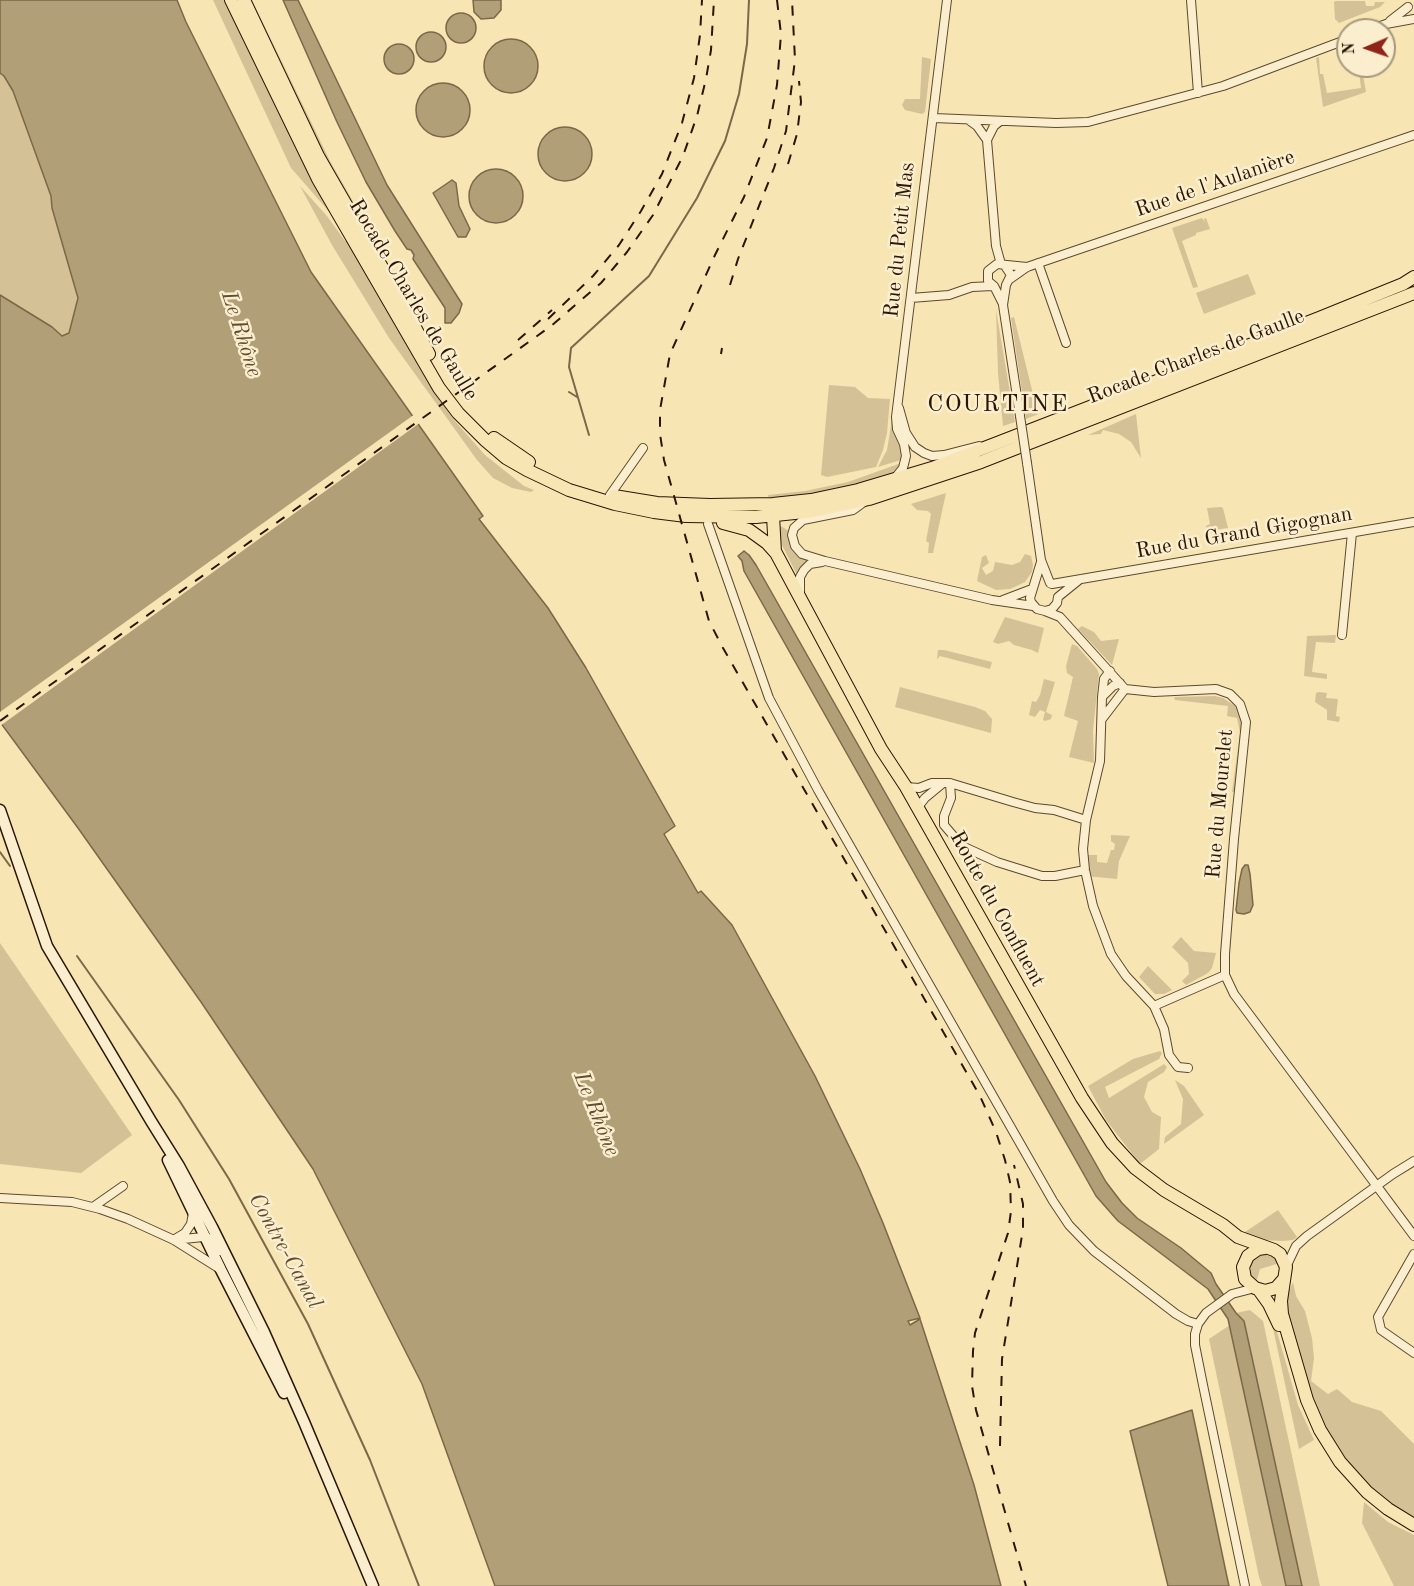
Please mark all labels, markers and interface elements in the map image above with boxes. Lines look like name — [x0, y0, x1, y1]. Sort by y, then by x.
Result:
north arrow — [1336, 18, 1396, 78]
text: N — [1342, 42, 1358, 55]
street label: Rue de l'Aulanière — [1132, 145, 1298, 223]
street label: Rue du Petit Mas — [879, 161, 921, 319]
street label: Rocade Charles de Gaulle — [343, 195, 483, 405]
water label: Le Rhône — [215, 288, 267, 380]
street label: Rocade Charles de Gaulle — [1084, 304, 1308, 410]
district label: COURTINE — [927, 391, 1069, 419]
street label: Rue du Grand Gigognan — [1134, 502, 1354, 564]
street label: Rue du Mourelet — [1201, 728, 1239, 880]
street label: Route du Confluent — [944, 827, 1050, 991]
water label: Le Rhône — [567, 1068, 625, 1160]
water label: Contre-Canal — [242, 1188, 328, 1314]

